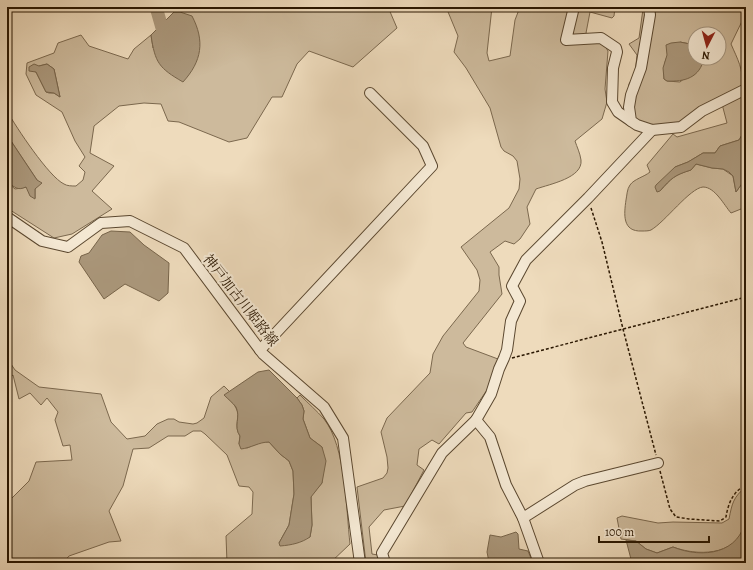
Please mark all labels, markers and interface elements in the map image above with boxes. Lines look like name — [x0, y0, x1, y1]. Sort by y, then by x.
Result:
north arrow — [687, 26, 727, 66]
text: N — [701, 48, 711, 63]
street label: 神戸加古川姫路線 — [199, 250, 283, 350]
scale bar — [599, 518, 709, 544]
text: 100 m — [605, 524, 634, 540]

